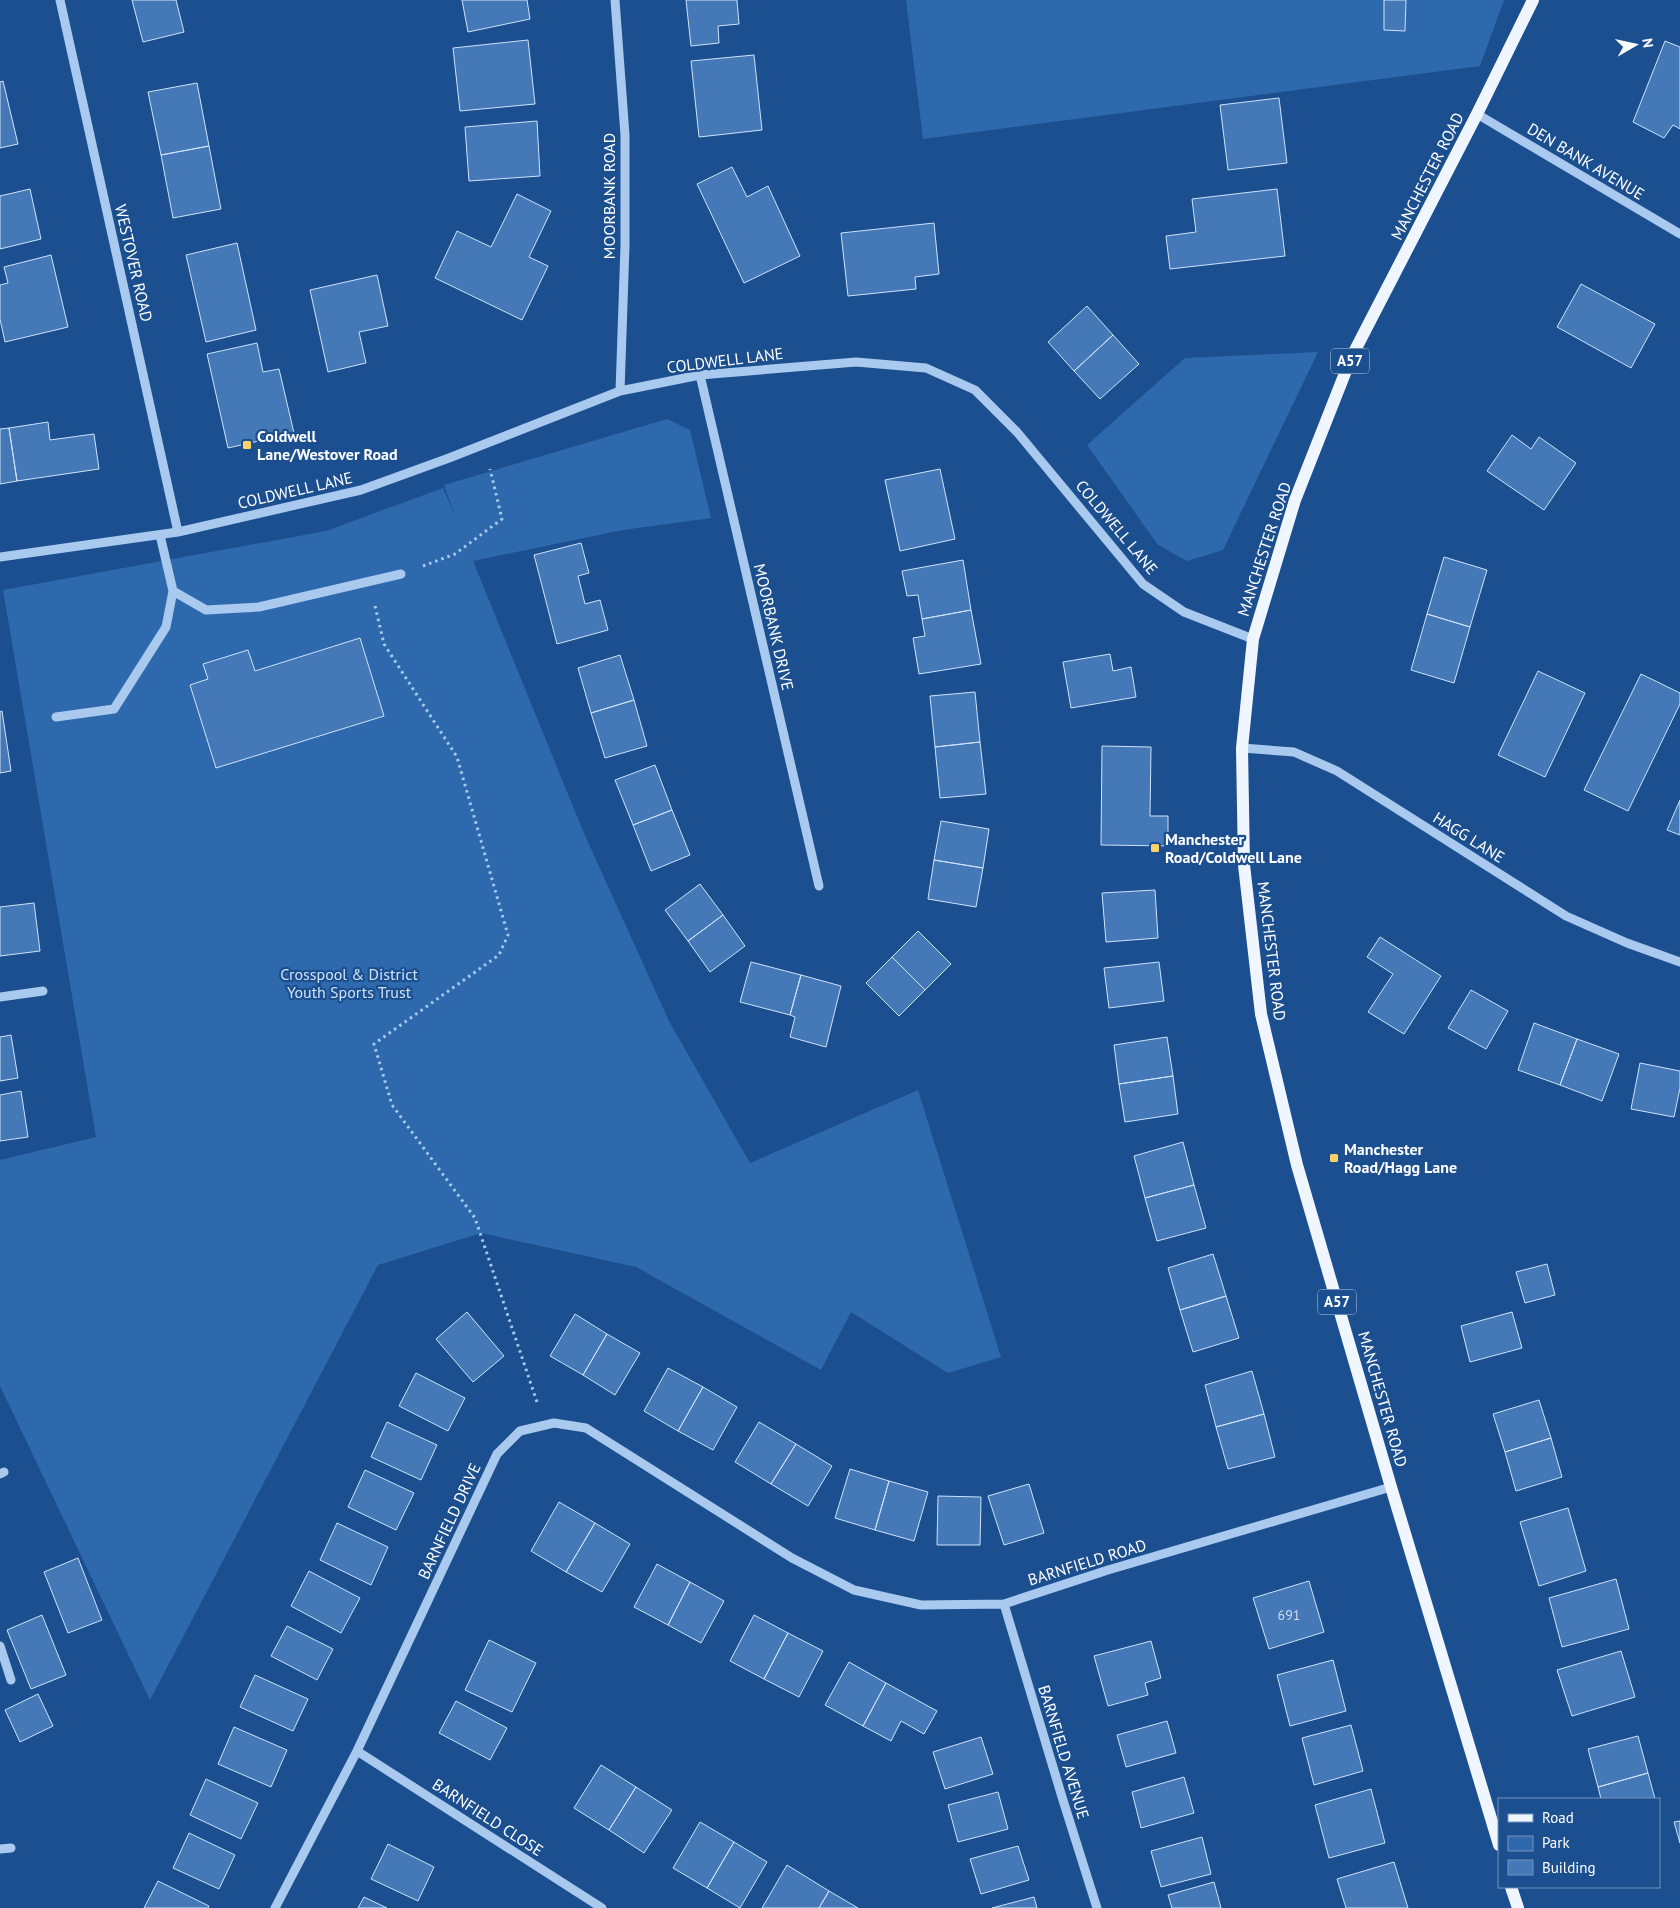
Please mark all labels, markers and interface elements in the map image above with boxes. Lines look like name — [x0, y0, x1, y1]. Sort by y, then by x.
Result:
north arrow — [1610, 20, 1660, 70]
text: N — [1638, 37, 1657, 49]
street label: MANCHESTER ROAD — [1386, 109, 1468, 243]
street label: DEN BANK AVENUE — [1524, 118, 1648, 204]
street label: MOORBANK ROAD — [599, 133, 619, 259]
street label: WESTOVER ROAD — [111, 202, 157, 324]
street label: COLDWELL LANE — [666, 343, 784, 377]
road number: A57 — [1331, 348, 1369, 374]
place label: Coldwell Lane/Westover Road — [257, 426, 398, 464]
marker: Coldwell Lane/Westover Road — [241, 439, 253, 451]
street label: COLDWELL LANE — [236, 467, 354, 513]
street label: COLDWELL LANE — [1072, 476, 1162, 578]
street label: MANCHESTER ROAD — [1233, 479, 1295, 619]
street label: MOORBANK DRIVE — [750, 562, 798, 692]
street label: HAGG LANE — [1430, 807, 1508, 867]
place label: Manchester Road/Coldwell Lane — [1165, 829, 1302, 867]
marker: Manchester Road/Coldwell Lane — [1149, 842, 1161, 854]
street label: MANCHESTER ROAD — [1254, 880, 1290, 1022]
park label: Crosspool & District Youth Sports Trust — [280, 964, 418, 1002]
place label: Manchester Road/Hagg Lane — [1344, 1139, 1457, 1177]
marker: Manchester Road/Hagg Lane — [1328, 1152, 1340, 1164]
road number: A57 — [1318, 1290, 1356, 1314]
street label: MANCHESTER ROAD — [1354, 1329, 1412, 1469]
street label: BARNFIELD DRIVE — [413, 1460, 485, 1582]
street label: BARNFIELD ROAD — [1025, 1534, 1149, 1590]
house number: 691 — [1278, 1606, 1300, 1624]
street label: BARNFIELD AVENUE — [1034, 1683, 1094, 1821]
street label: BARNFIELD CLOSE — [429, 1774, 547, 1860]
legend — [1498, 1798, 1660, 1888]
text: Road — [1542, 1808, 1574, 1827]
text: Park — [1542, 1833, 1570, 1852]
text: Building — [1542, 1858, 1596, 1877]

